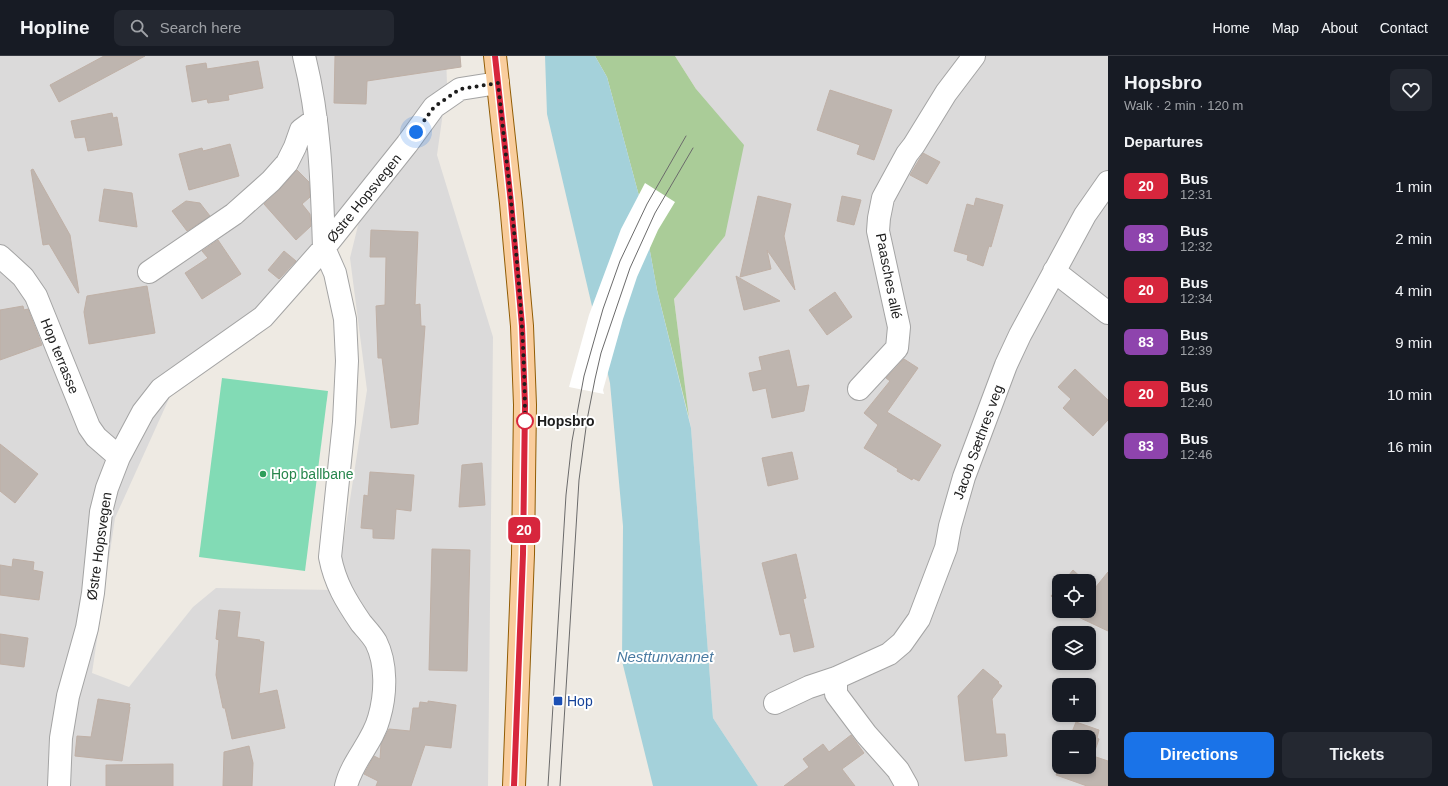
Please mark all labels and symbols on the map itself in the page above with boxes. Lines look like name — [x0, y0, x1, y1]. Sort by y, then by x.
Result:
your location — [406, 122, 426, 142]
street label: Østre Hopsvegen — [323, 151, 405, 245]
street label: Paasches allé — [873, 232, 905, 321]
street label: Hop terrasse — [38, 316, 83, 396]
street label: Jacob Sæthres veg — [950, 383, 1006, 501]
marker: Hopsbro — [516, 412, 534, 430]
place label: Hopsbro — [537, 413, 595, 429]
place label: Hop ballbane — [271, 466, 354, 482]
marker: Hop ballbane — [258, 469, 268, 479]
street label: Østre Hopsvegen — [83, 491, 115, 601]
line badge: 20 — [506, 517, 542, 543]
water label: Nesttunvannet — [617, 648, 714, 665]
place label: Hop — [567, 693, 593, 709]
marker: Hop — [552, 695, 564, 707]

